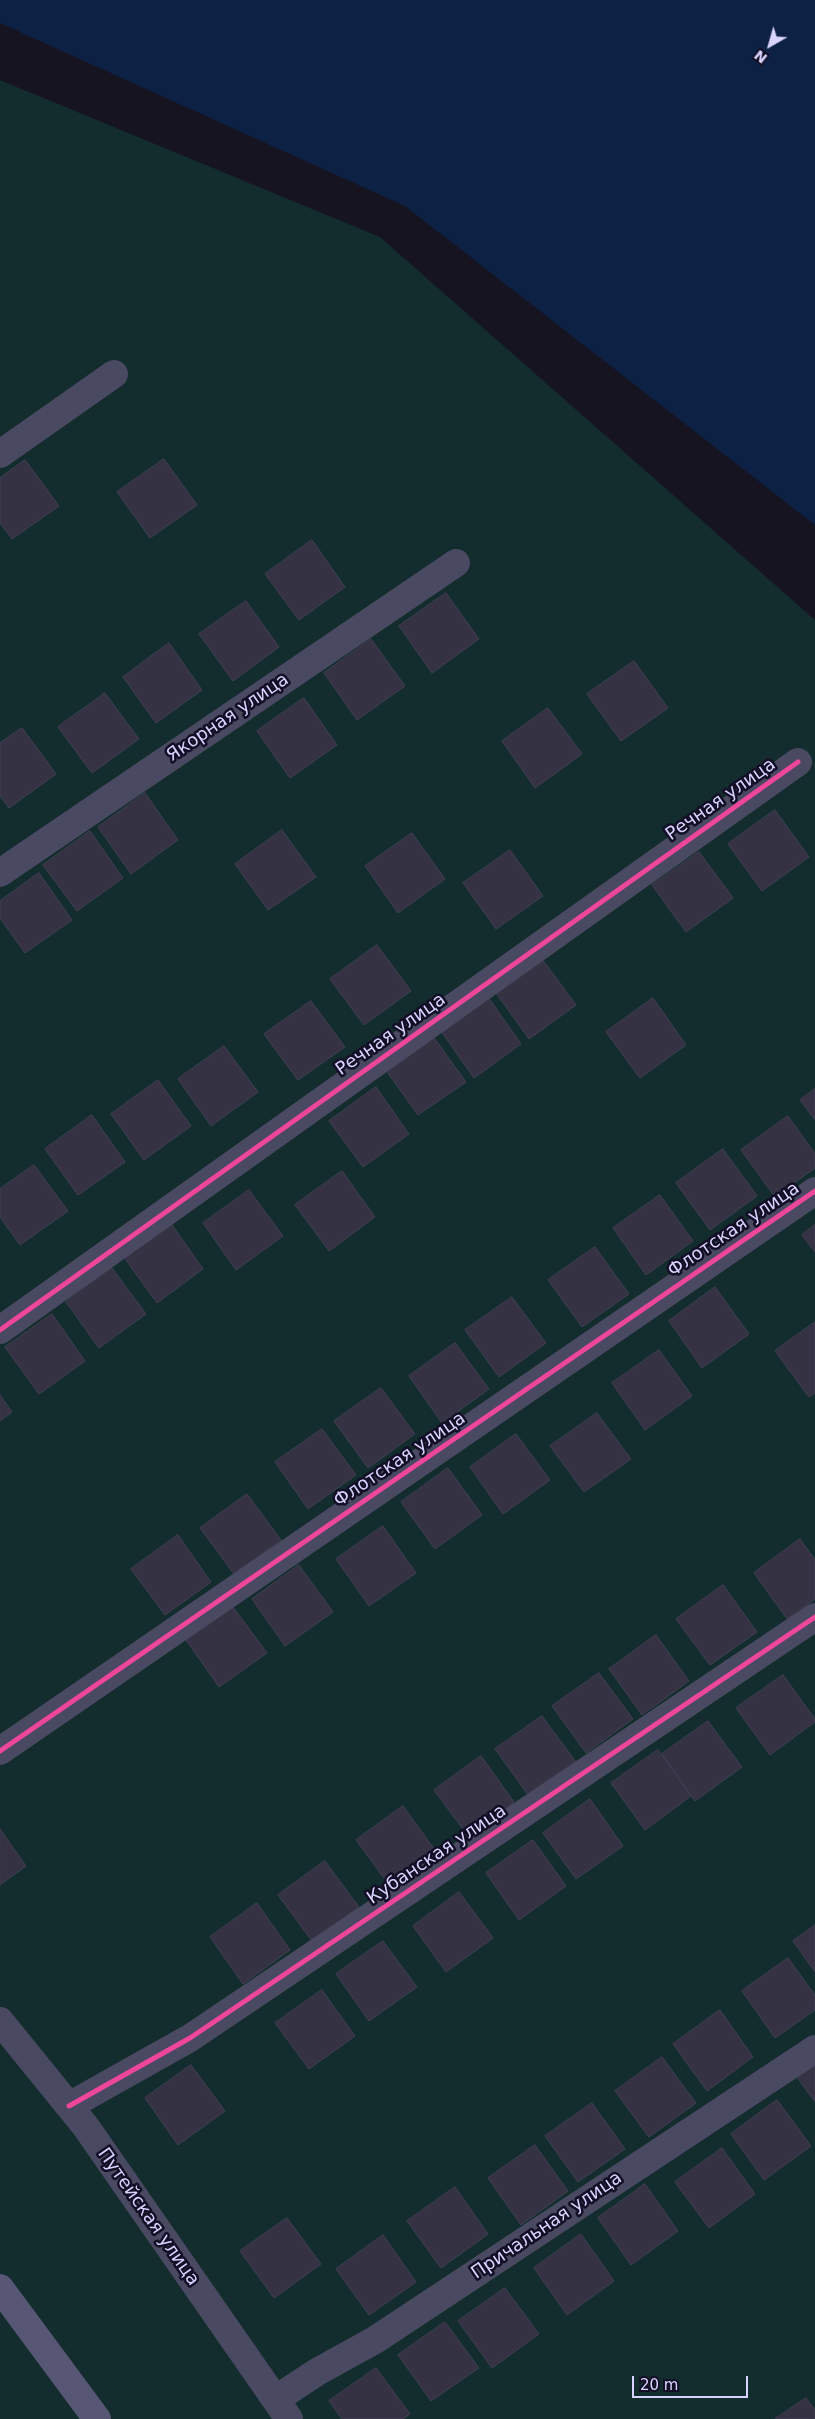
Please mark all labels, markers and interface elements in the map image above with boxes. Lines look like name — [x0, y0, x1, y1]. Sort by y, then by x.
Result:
north arrow — [745, 20, 795, 70]
text: N — [751, 47, 770, 67]
street label: Якорная улица — [163, 669, 293, 767]
street label: Речная улица — [662, 754, 780, 846]
street label: Речная улица — [332, 989, 450, 1081]
street label: Флотская улица — [664, 1178, 804, 1282]
street label: Флотская улица — [330, 1408, 470, 1512]
street label: Кубанская улица — [363, 1801, 511, 1909]
street label: Путейская улица — [92, 2144, 204, 2290]
street label: Причальная улица — [468, 2168, 626, 2284]
scale bar — [635, 2366, 751, 2398]
text: 20 m — [640, 2376, 678, 2394]

